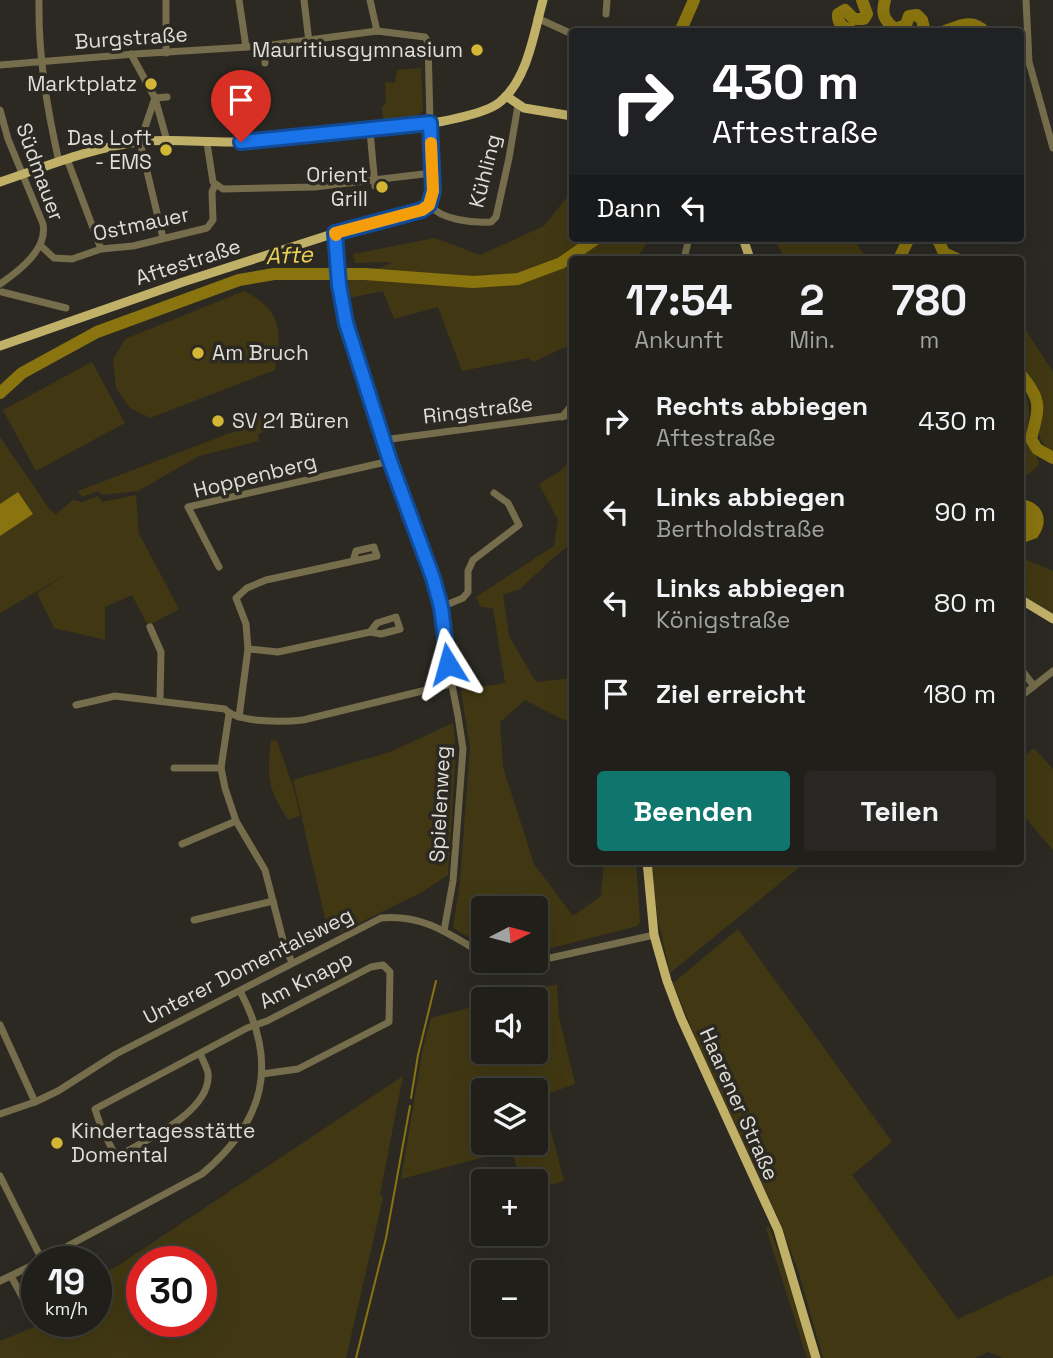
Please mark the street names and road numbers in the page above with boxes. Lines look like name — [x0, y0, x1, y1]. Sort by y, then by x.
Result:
street label: Burgstraße — [73, 20, 189, 55]
street label: Südmauer — [10, 119, 71, 225]
street label: Kühling — [462, 131, 507, 211]
street label: Ostmauer — [90, 200, 192, 247]
street label: Aftestraße — [132, 232, 244, 291]
street label: Ringstraße — [421, 389, 534, 430]
street label: Hoppenberg — [190, 447, 319, 504]
street label: Spielenweg — [423, 745, 456, 863]
street label: Unterer Domentalsweg — [138, 901, 357, 1030]
street label: Am Knapp — [254, 944, 357, 1015]
street label: Haarener Straße — [694, 1023, 785, 1184]

